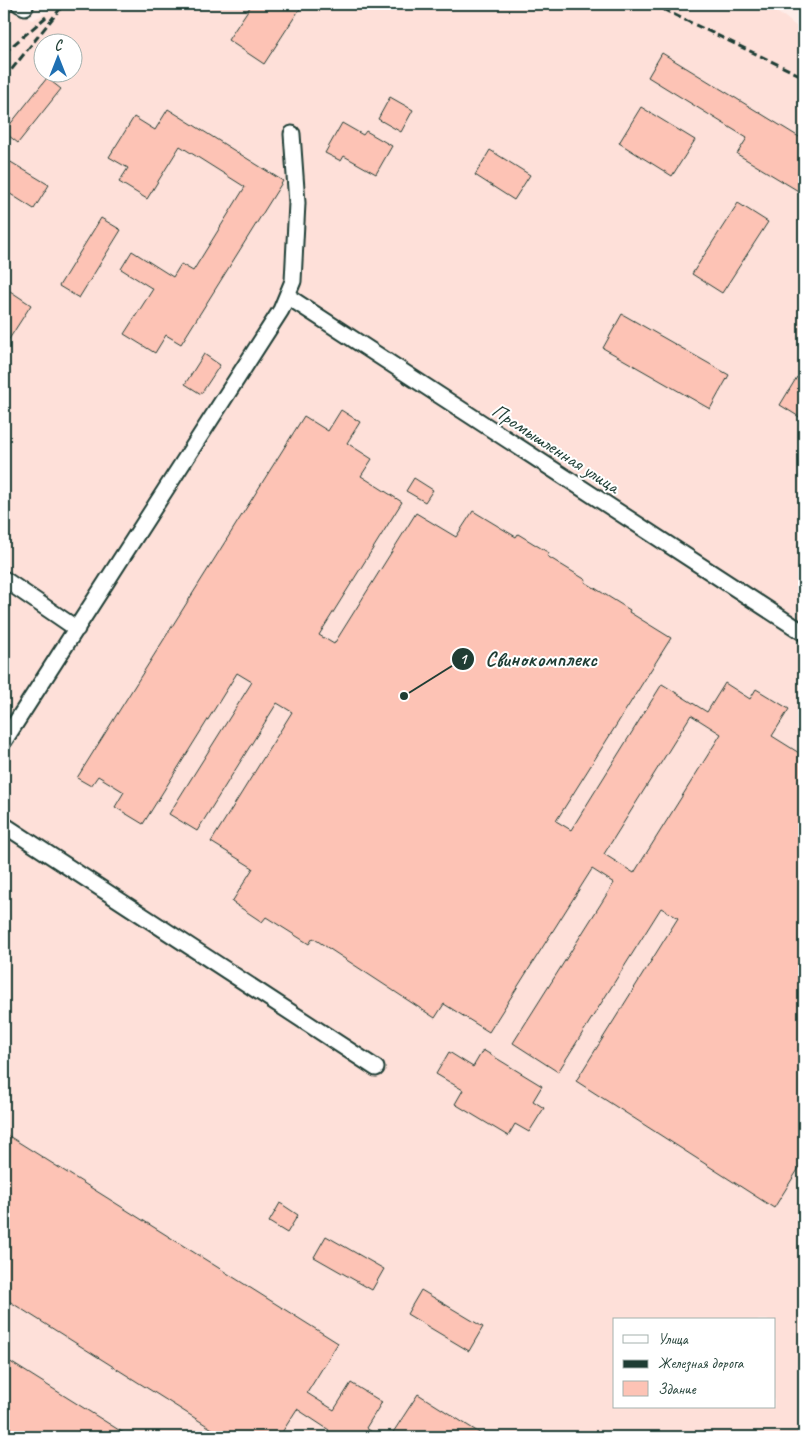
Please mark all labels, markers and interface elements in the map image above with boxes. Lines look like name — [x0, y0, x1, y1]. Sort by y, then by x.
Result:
north arrow — [32, 32, 82, 82]
text: С — [55, 37, 64, 54]
street label: Промышленная улица — [487, 398, 626, 500]
callout: Свинокомплекс — [450, 641, 607, 677]
text: Свинокомплекс — [485, 646, 598, 672]
text: 1 — [460, 650, 469, 669]
legend — [613, 1318, 776, 1408]
text: Улица — [658, 1330, 689, 1349]
text: Железная дорога — [658, 1354, 745, 1373]
text: Здание — [658, 1380, 697, 1399]

